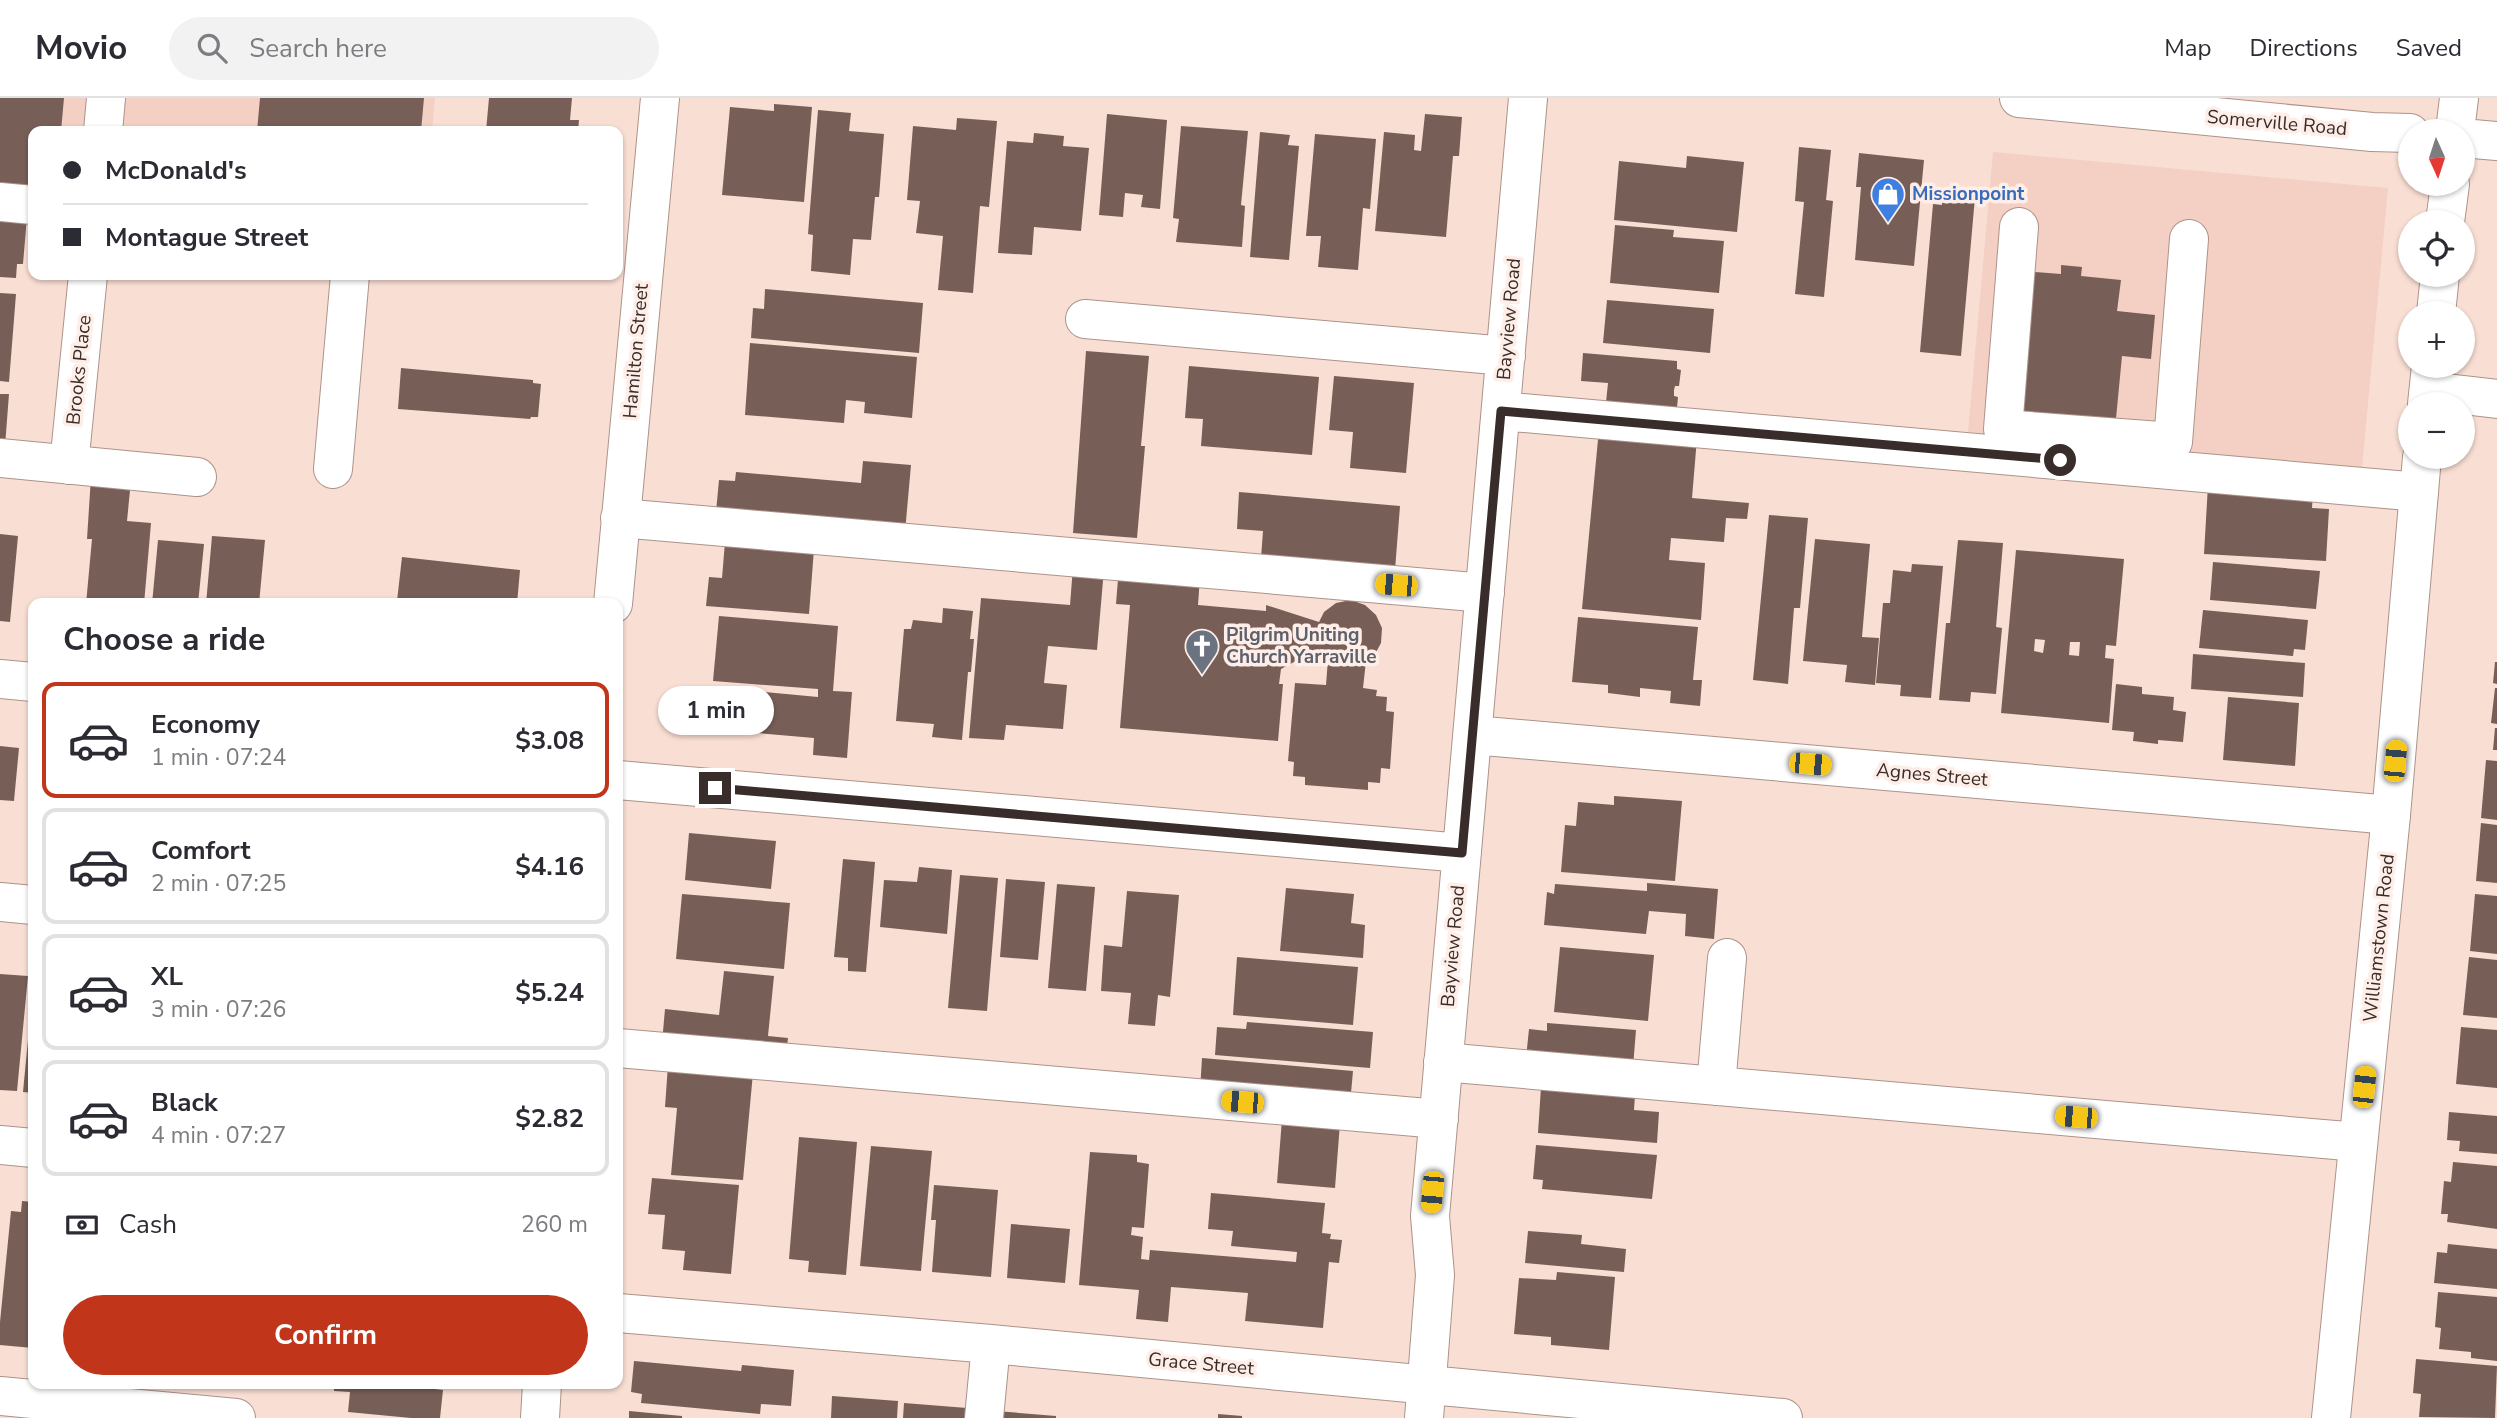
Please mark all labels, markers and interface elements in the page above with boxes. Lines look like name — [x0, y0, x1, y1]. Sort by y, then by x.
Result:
search box — [169, 17, 659, 80]
text: Movio — [35, 26, 127, 71]
icon: search — [193, 29, 231, 67]
text: Search here — [249, 31, 387, 66]
text: Map — [2164, 32, 2211, 64]
text: Directions — [2249, 32, 2358, 64]
text: Saved — [2396, 32, 2462, 64]
street label: Somerville Road — [2206, 104, 2348, 142]
north arrow — [2398, 119, 2474, 196]
map controls — [2398, 119, 2475, 469]
text: McDonald's — [105, 153, 247, 188]
shop icon: Missionpoint — [1869, 175, 1907, 224]
place label: Missionpoint — [1912, 181, 2025, 207]
button: locate — [2398, 210, 2475, 287]
text: Montague Street — [105, 220, 308, 255]
street label: Bayview Road — [1491, 257, 1527, 381]
street label: Hamilton Street — [617, 282, 655, 420]
button: + — [2398, 301, 2475, 378]
street label: Brooks Place — [60, 314, 98, 426]
button: − — [2398, 392, 2475, 469]
route start — [2044, 444, 2076, 476]
car — [1375, 573, 1418, 597]
text: Choose a ride — [63, 618, 265, 661]
place label: Pilgrim Uniting Church Yarraville — [1226, 622, 1376, 670]
church icon: Pilgrim Uniting Church Yarraville — [1183, 627, 1221, 676]
callout: 1 min — [657, 686, 773, 736]
text: 1 min — [686, 695, 746, 726]
text: Economy — [151, 707, 260, 742]
icon: car — [67, 709, 130, 772]
text: $3.08 — [515, 723, 584, 758]
car — [2383, 739, 2408, 783]
text: 1 min · 07:24 — [151, 742, 286, 773]
car — [1789, 752, 1832, 776]
street label: Agnes Street — [1875, 757, 1989, 793]
route end — [699, 772, 731, 804]
text: Comfort — [151, 833, 251, 868]
icon: car — [67, 835, 130, 898]
text: $4.16 — [515, 849, 584, 884]
street label: Williamstown Road — [2357, 853, 2401, 1023]
text: 2 min · 07:25 — [151, 868, 286, 899]
street label: Bayview Road — [1435, 884, 1471, 1008]
text: XL — [151, 959, 183, 994]
icon: car — [67, 961, 130, 1024]
text: $5.24 — [515, 975, 584, 1010]
text: 3 min · 07:26 — [151, 994, 286, 1025]
car — [2352, 1065, 2377, 1109]
text: Black — [151, 1085, 218, 1120]
icon: car — [67, 1087, 130, 1150]
car — [1221, 1090, 1264, 1114]
text: $2.82 — [515, 1101, 584, 1136]
car — [2055, 1105, 2098, 1129]
text: 4 min · 07:27 — [151, 1120, 286, 1151]
car — [1420, 1170, 1445, 1214]
icon: cash — [63, 1206, 101, 1244]
text: Cash — [119, 1207, 177, 1242]
text: 260 m — [521, 1209, 588, 1240]
button: Confirm — [63, 1295, 588, 1375]
street label: Grace Street — [1147, 1346, 1255, 1382]

